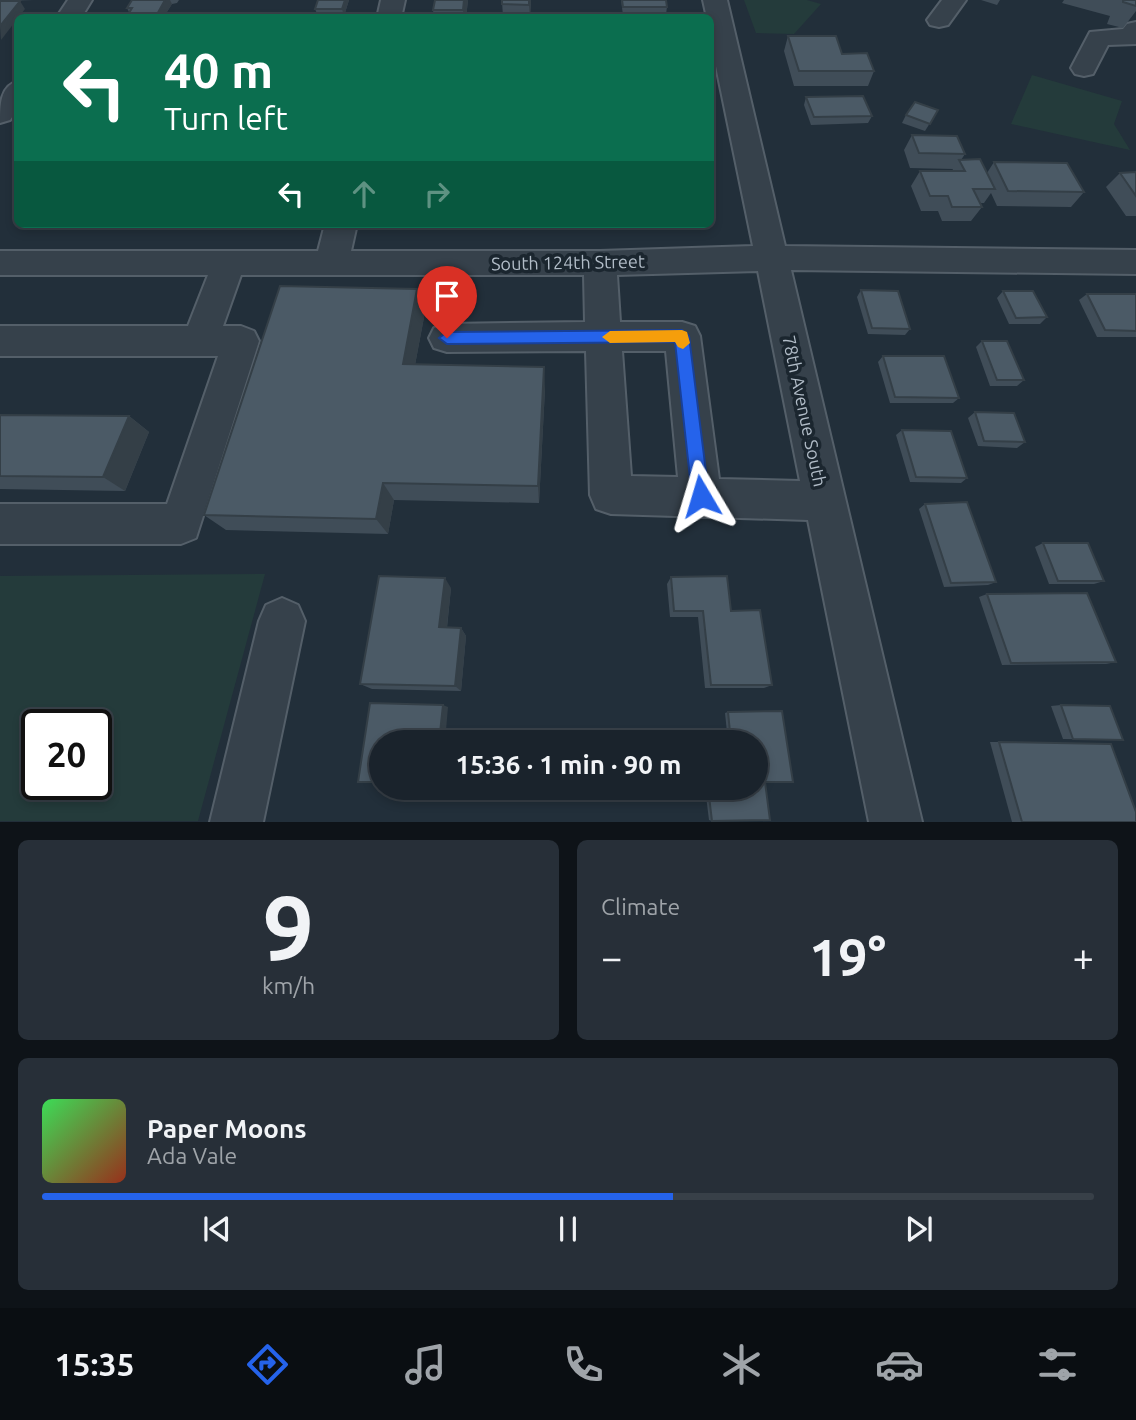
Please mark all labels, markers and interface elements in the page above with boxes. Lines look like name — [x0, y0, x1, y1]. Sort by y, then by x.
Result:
icon: left — [49, 42, 140, 133]
text: 40 m — [164, 42, 273, 97]
text: Turn left — [164, 100, 288, 136]
icon: left — [272, 175, 310, 213]
icon: ahead — [345, 175, 383, 213]
icon: right — [418, 175, 456, 213]
street label: South 124th Street — [491, 251, 645, 273]
pin — [417, 266, 477, 338]
icon: arrive — [428, 277, 466, 315]
street label: 78th Avenue South — [779, 334, 831, 488]
position arrow — [664, 459, 738, 533]
speed limit sign: 20 — [21, 709, 112, 800]
text: 15:36 · 1 min · 90 m — [455, 750, 682, 779]
text: 9 — [263, 876, 314, 978]
text: Climate — [601, 894, 680, 919]
text: 19° — [809, 928, 886, 986]
text: − — [601, 936, 622, 978]
text: + — [1073, 936, 1094, 978]
text: km/h — [262, 973, 315, 998]
text: Paper Moons — [147, 1114, 306, 1143]
text: Ada Vale — [147, 1143, 237, 1168]
icon: previous — [198, 1210, 236, 1248]
icon: pause — [549, 1210, 587, 1248]
icon: next — [900, 1210, 938, 1248]
icon: directions — [243, 1340, 292, 1389]
icon: music — [401, 1340, 450, 1389]
icon: phone — [559, 1340, 608, 1389]
icon: climate — [717, 1340, 766, 1389]
icon: car — [875, 1340, 924, 1389]
icon: filters — [1033, 1340, 1082, 1389]
text: 15:35 — [54, 1346, 135, 1382]

